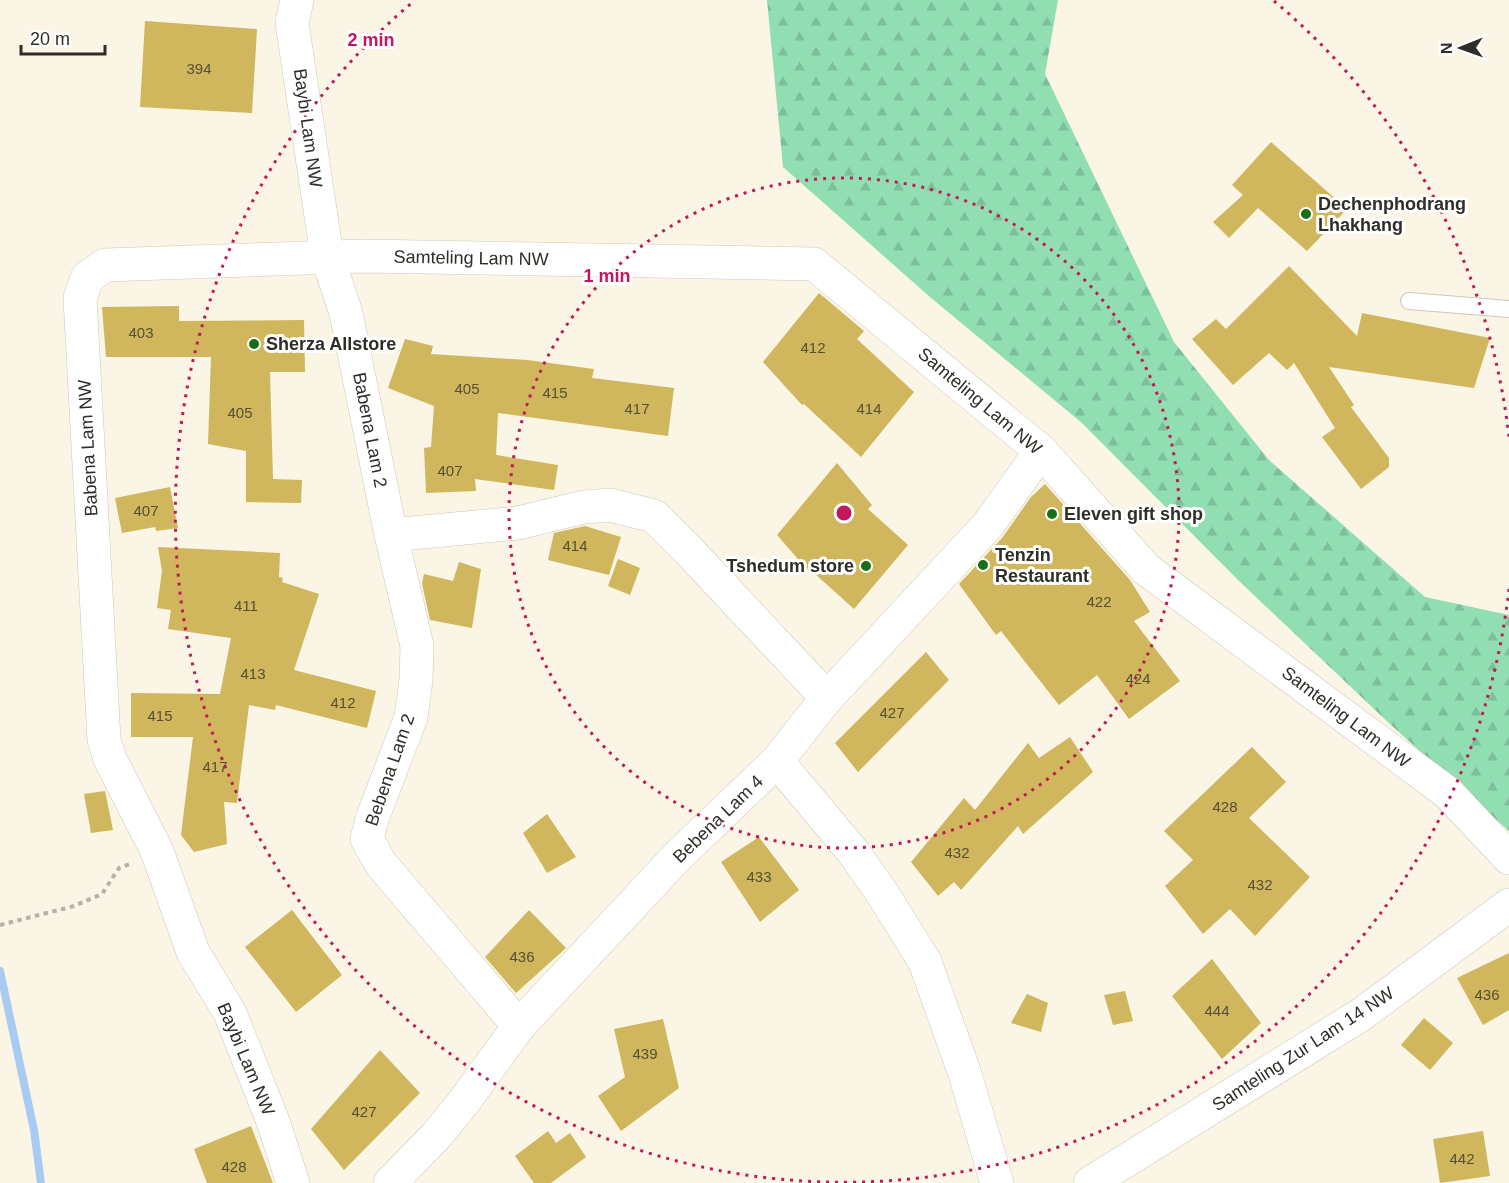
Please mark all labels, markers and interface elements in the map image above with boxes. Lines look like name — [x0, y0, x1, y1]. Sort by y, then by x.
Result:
scale bar — [21, 18, 105, 56]
north arrow — [1431, 18, 1491, 78]
text: 20 m — [30, 29, 70, 49]
text: 2 min — [347, 30, 395, 50]
text: N — [1438, 42, 1455, 54]
house number: 394 — [186, 60, 212, 77]
street label: Baybi Lam NW — [290, 67, 326, 189]
place label: Dechenphodrang Lhakhang — [1318, 194, 1466, 235]
marker: Dechenphodrang Lhakhang — [1299, 207, 1313, 221]
street label: Samteling Lam NW — [393, 247, 549, 269]
text: 1 min — [583, 266, 631, 286]
house number: 403 — [128, 324, 154, 341]
place label: Sherza Allstore — [266, 334, 396, 354]
marker: Sherza Allstore — [247, 337, 261, 351]
house number: 412 — [800, 339, 826, 356]
street label: Samteling Lam NW — [914, 344, 1046, 458]
street label: Babena Lam 2 — [349, 371, 391, 489]
street label: Babena Lam NW — [74, 379, 102, 517]
house number: 405 — [454, 380, 480, 397]
house number: 415 — [542, 384, 568, 401]
house number: 417 — [624, 400, 650, 417]
house number: 414 — [856, 400, 882, 417]
house number: 405 — [227, 404, 253, 421]
house number: 407 — [437, 462, 463, 479]
house number: 407 — [133, 502, 159, 519]
centre of rings — [834, 503, 854, 523]
place label: Eleven gift shop — [1064, 504, 1203, 524]
marker: Eleven gift shop — [1045, 507, 1059, 521]
house number: 414 — [562, 537, 588, 554]
place label: Tenzin Restaurant — [995, 545, 1089, 586]
place label: Tshedum store — [726, 556, 854, 576]
marker: Tenzin Restaurant — [976, 558, 990, 572]
marker: Tshedum store — [859, 559, 873, 573]
house number: 422 — [1086, 593, 1112, 610]
house number: 411 — [234, 597, 258, 614]
street label: Samteling Lam NW — [1278, 662, 1414, 772]
house number: 413 — [240, 665, 266, 682]
house number: 424 — [1125, 670, 1151, 687]
house number: 412 — [330, 694, 356, 711]
house number: 427 — [879, 704, 905, 721]
house number: 415 — [147, 707, 173, 724]
street label: Bebena Lam 2 — [361, 711, 419, 829]
house number: 417 — [202, 758, 228, 775]
street label: Bebena Lam 4 — [669, 771, 767, 867]
house number: 428 — [1212, 798, 1238, 815]
house number: 432 — [944, 844, 970, 861]
house number: 433 — [746, 868, 772, 885]
house number: 432 — [1247, 876, 1273, 893]
house number: 436 — [509, 948, 535, 965]
street label: Samteling Zur Lam 14 NW — [1209, 983, 1397, 1115]
house number: 436 — [1474, 986, 1500, 1003]
street label: Baybi Lam NW — [213, 1000, 279, 1118]
house number: 444 — [1204, 1002, 1230, 1019]
house number: 439 — [632, 1045, 658, 1062]
house number: 427 — [351, 1103, 377, 1120]
house number: 442 — [1449, 1150, 1475, 1167]
house number: 428 — [221, 1158, 247, 1175]

